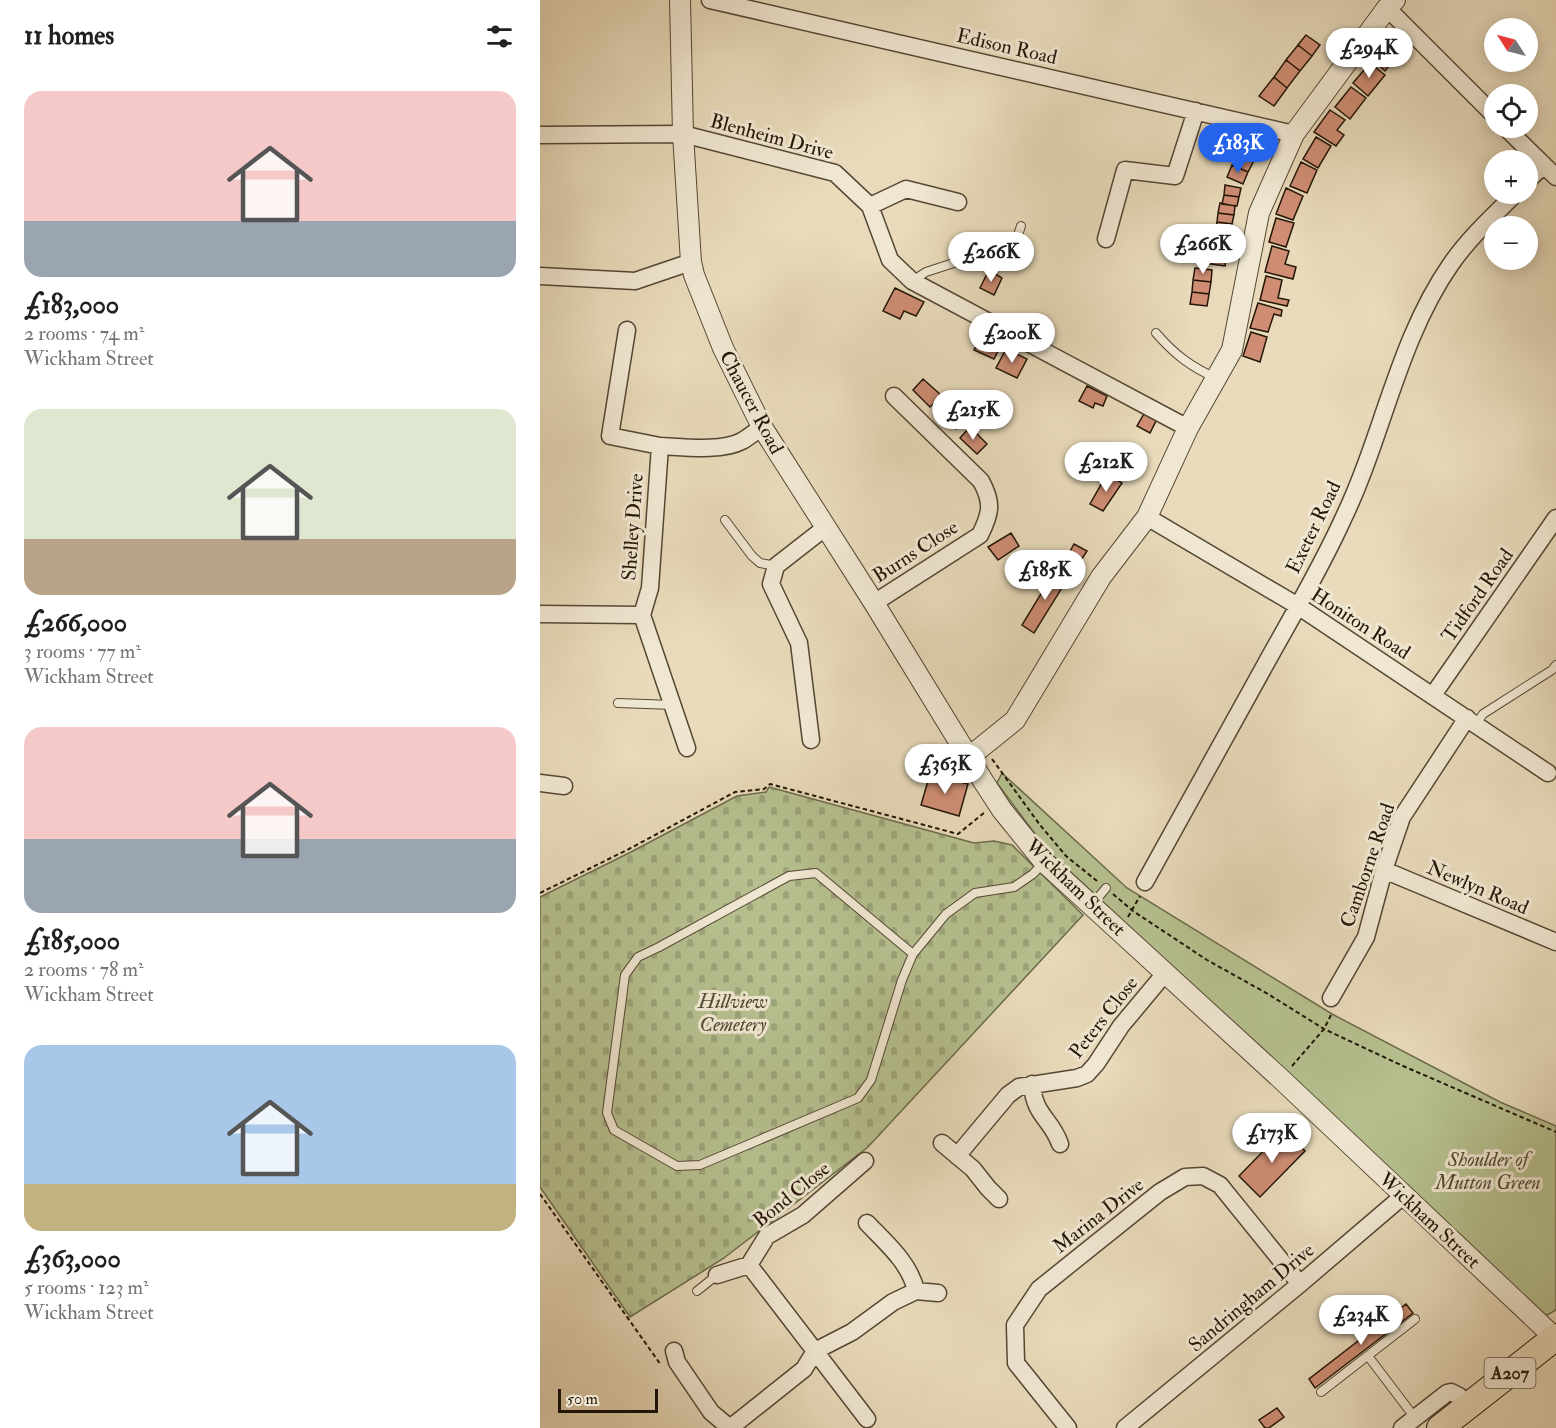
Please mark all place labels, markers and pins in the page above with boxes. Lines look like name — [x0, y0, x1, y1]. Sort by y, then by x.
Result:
pin: £294K — [1327, 28, 1411, 79]
pin: £183K — [1196, 123, 1280, 174]
pin: £266K — [1161, 224, 1245, 275]
pin: £266K — [949, 232, 1033, 283]
pin: £200K — [970, 313, 1054, 364]
pin: £215K — [931, 390, 1015, 441]
pin: £212K — [1064, 442, 1148, 493]
pin: £185K — [1003, 550, 1087, 601]
pin: £363K — [903, 744, 987, 795]
pin: £173K — [1230, 1113, 1314, 1164]
pin: £234K — [1319, 1295, 1403, 1346]

